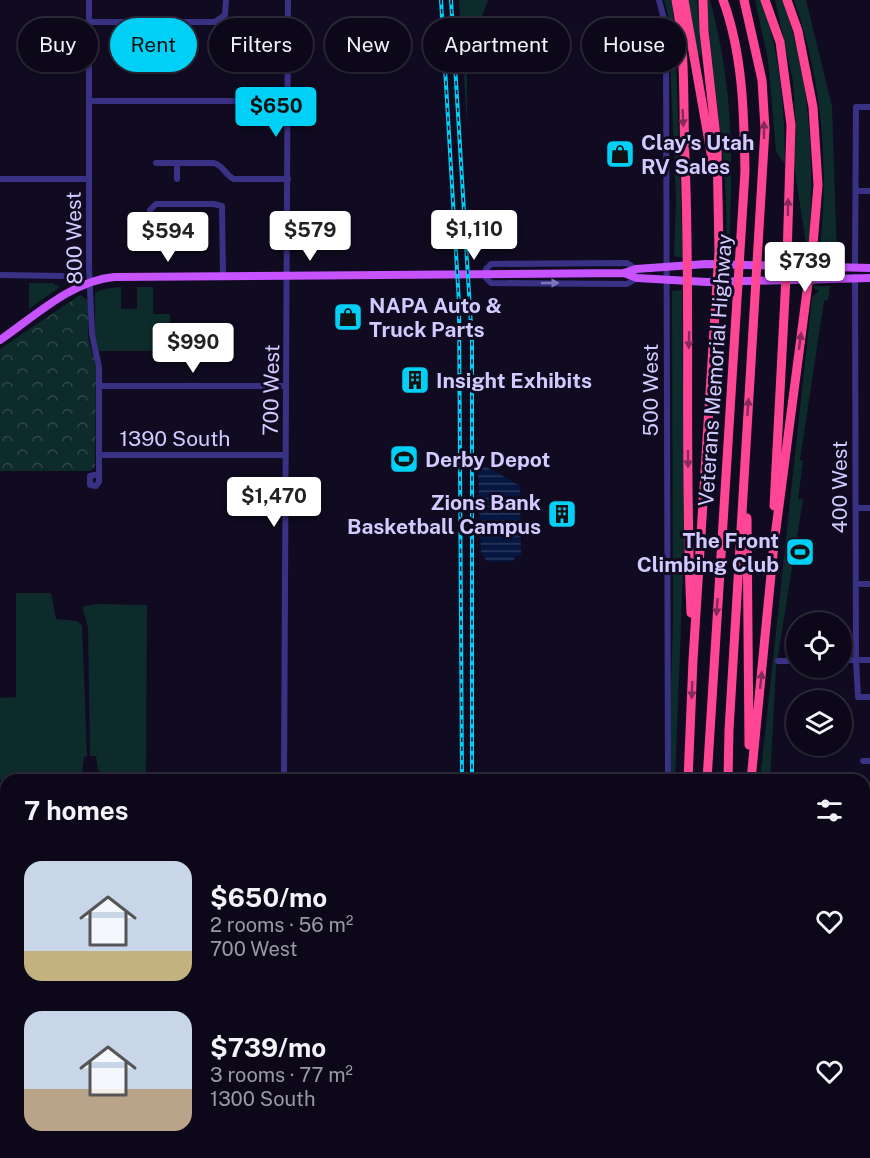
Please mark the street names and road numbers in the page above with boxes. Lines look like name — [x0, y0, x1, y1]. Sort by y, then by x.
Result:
street label: 800 West — [61, 191, 87, 285]
street label: Veterans Memorial Highway — [693, 233, 737, 507]
street label: 500 West — [638, 343, 663, 437]
street label: 700 West — [258, 344, 284, 436]
street label: 1390 South — [120, 426, 230, 451]
street label: 400 West — [827, 441, 852, 533]

